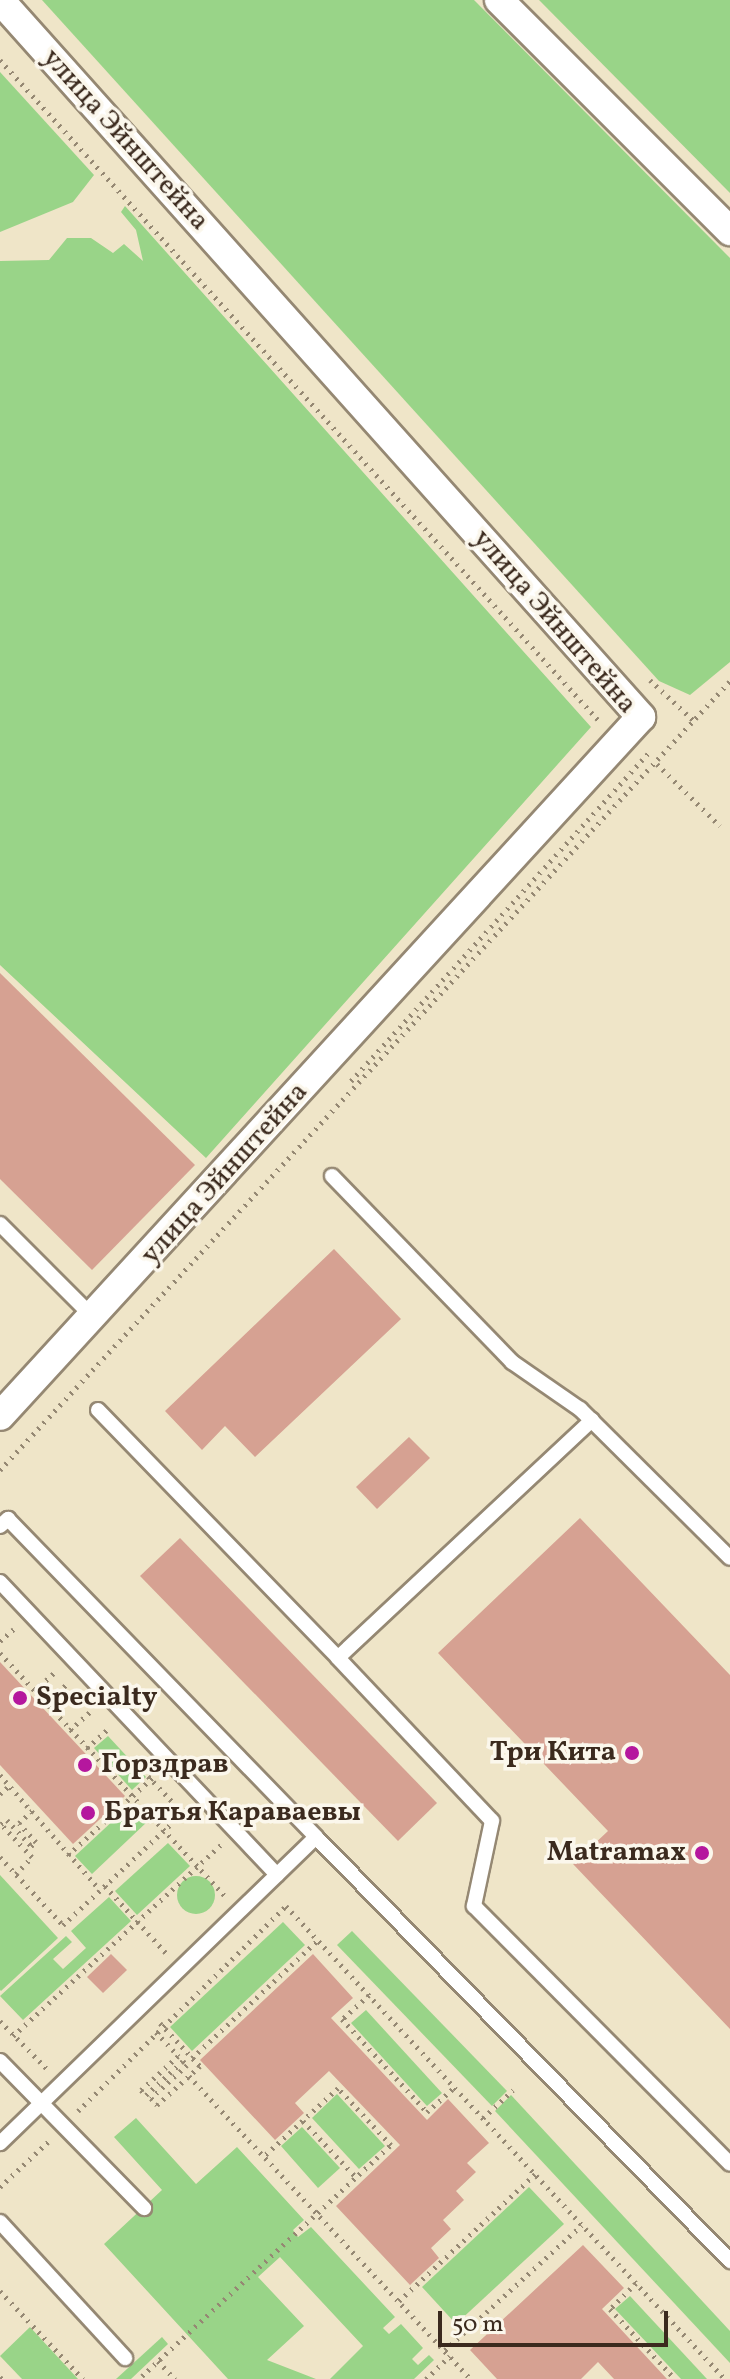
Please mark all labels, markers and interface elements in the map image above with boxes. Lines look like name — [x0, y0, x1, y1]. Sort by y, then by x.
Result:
street label: улица Эйнштейна — [34, 42, 216, 238]
street label: улица Эйнштейна — [465, 523, 643, 721]
street label: улица Эйнштейна — [134, 1076, 316, 1272]
place label: Specialty — [36, 1681, 158, 1715]
marker: Specialty — [11, 1689, 29, 1707]
place label: Три Кита — [489, 1736, 616, 1770]
marker: Три Кита — [623, 1744, 641, 1762]
place label: Горздрав — [101, 1748, 229, 1782]
marker: Горздрав — [76, 1756, 94, 1774]
place label: Братья Караваевы — [104, 1796, 361, 1830]
marker: Братья Караваевы — [79, 1804, 97, 1822]
place label: Matramax — [547, 1836, 686, 1870]
marker: Matramax — [693, 1844, 711, 1862]
scale bar — [442, 2295, 672, 2345]
text: 50 m — [452, 2308, 504, 2342]

